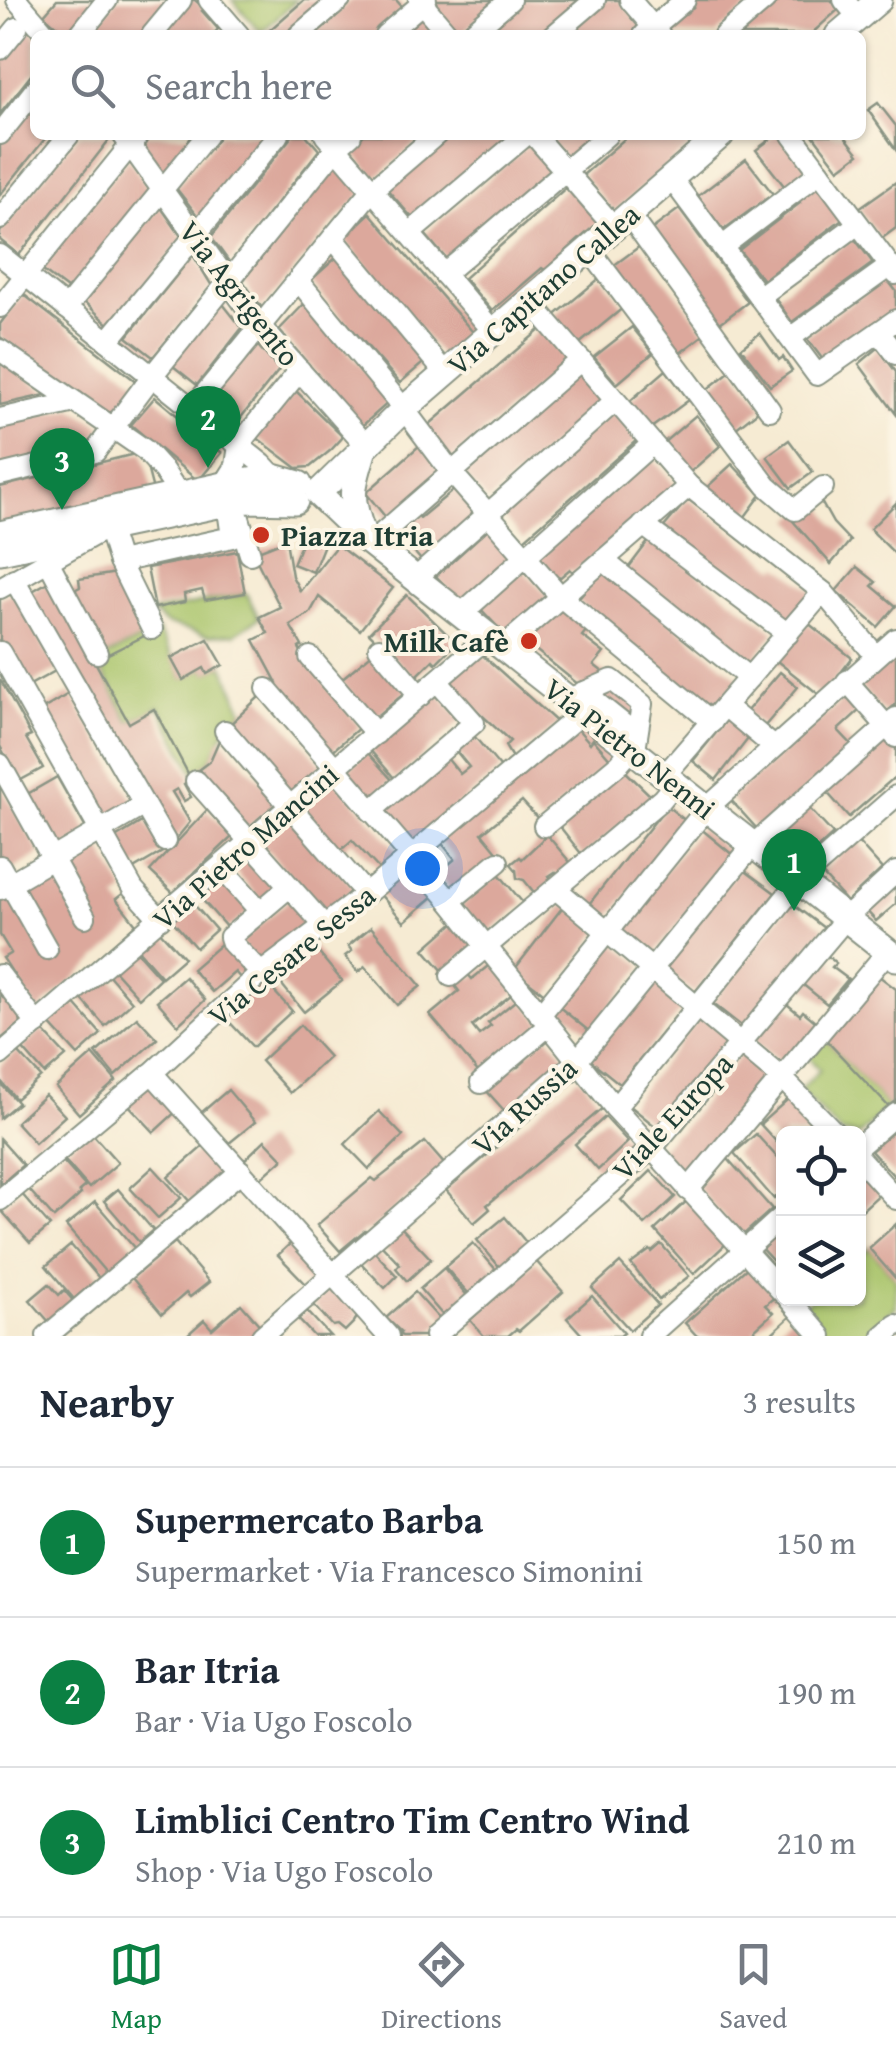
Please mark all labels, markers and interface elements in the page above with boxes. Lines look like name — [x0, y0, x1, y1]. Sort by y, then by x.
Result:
search box — [30, 30, 866, 140]
text: Search here — [145, 57, 333, 113]
icon: search — [65, 58, 120, 113]
street label: Via Capitano Callea — [437, 193, 649, 385]
street label: Via Agrigento — [169, 211, 311, 375]
pin: 2 — [176, 386, 240, 468]
pin: 3 — [30, 428, 94, 510]
place label: Piazza Itria — [281, 513, 434, 557]
marker: Piazza Itria — [250, 524, 272, 546]
place label: Milk Cafè — [383, 619, 509, 663]
marker: Milk Cafè — [518, 630, 540, 652]
street label: Via Pietro Nenni — [535, 667, 725, 829]
street label: Via Pietro Mancini — [142, 752, 348, 940]
pin: 1 — [762, 828, 826, 911]
your location — [397, 843, 448, 894]
street label: Via Cesare Sessa — [198, 874, 384, 1036]
street label: Viale Europa — [601, 1042, 743, 1190]
street label: Via Russia — [461, 1047, 587, 1165]
map controls — [776, 1126, 866, 1306]
button: locate — [776, 1126, 866, 1216]
button: layers — [776, 1216, 866, 1306]
text: Nearby — [40, 1371, 174, 1432]
text: 3 results — [743, 1378, 856, 1425]
text: Supermercato Barba — [135, 1491, 483, 1547]
text: 1 — [64, 1519, 81, 1566]
text: 150 m — [777, 1519, 856, 1566]
text: Supermarket · Via Francesco Simonini — [135, 1547, 643, 1594]
text: Bar Itria — [135, 1641, 280, 1697]
text: 2 — [64, 1669, 81, 1716]
text: 190 m — [777, 1669, 856, 1716]
text: Bar · Via Ugo Foscolo — [135, 1697, 413, 1744]
text: Limblici Centro Tim Centro Wind — [135, 1791, 690, 1847]
text: 3 — [64, 1819, 81, 1866]
text: 210 m — [777, 1819, 856, 1866]
text: Shop · Via Ugo Foscolo — [135, 1847, 433, 1894]
tab: Map — [109, 1937, 164, 2038]
tab: Directions — [381, 1937, 502, 2038]
tab: Saved — [719, 1937, 787, 2038]

